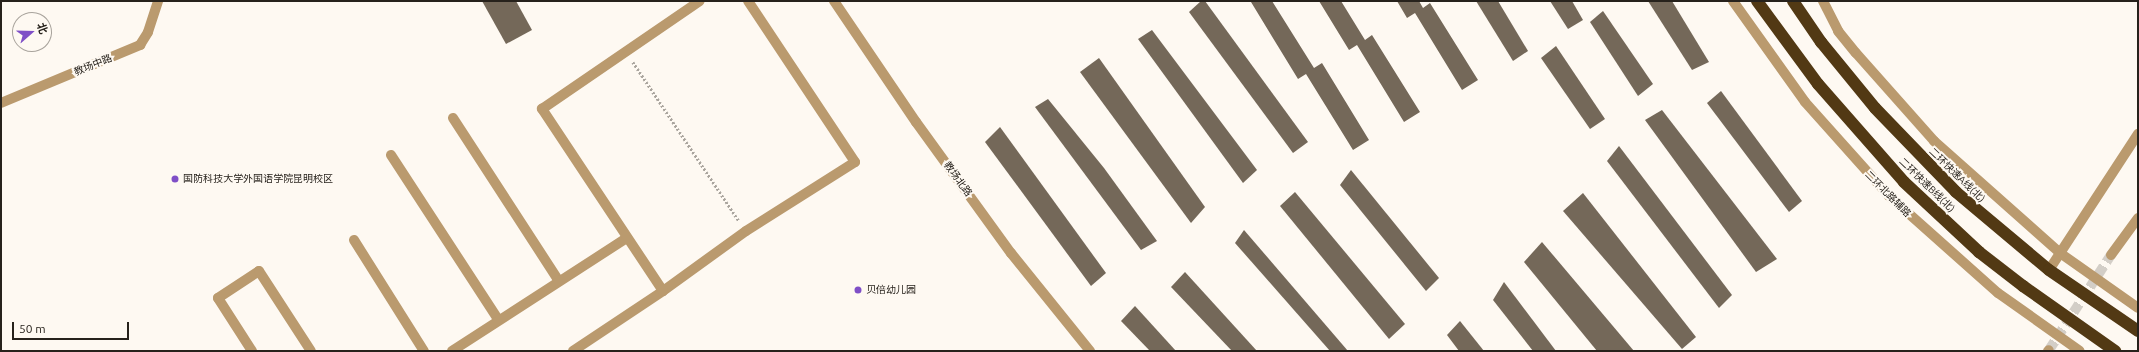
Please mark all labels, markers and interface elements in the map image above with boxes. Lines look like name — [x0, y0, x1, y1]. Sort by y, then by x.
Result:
north arrow — [12, 12, 52, 52]
text: 北 — [35, 21, 50, 35]
street label: 教场中路 — [72, 52, 114, 78]
street label: 二环快速A线(北) — [1927, 145, 1987, 205]
street label: 二环快速B线(北) — [1897, 155, 1957, 215]
street label: 教场北路 — [941, 159, 975, 199]
street label: 二环北路辅路 — [1863, 169, 1913, 219]
place label: 国防科技大学外国语学院昆明校区 — [183, 173, 333, 185]
marker: 国防科技大学外国语学院昆明校区 — [170, 174, 180, 184]
place label: 贝倍幼儿园 — [866, 284, 916, 296]
marker: 贝倍幼儿园 — [853, 285, 863, 295]
scale bar — [14, 314, 131, 340]
text: 50 m — [19, 322, 46, 335]

